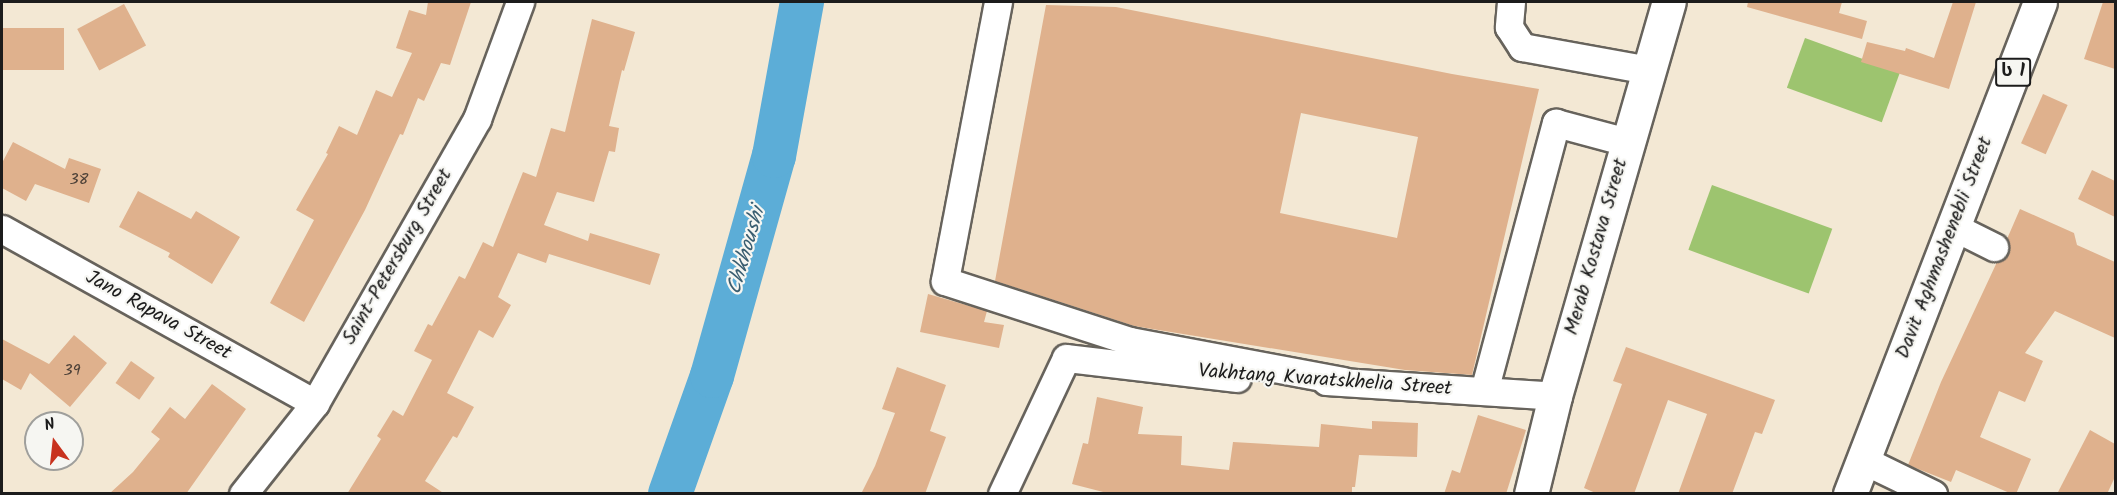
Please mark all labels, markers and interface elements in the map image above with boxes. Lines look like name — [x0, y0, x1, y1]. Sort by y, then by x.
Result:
road number: ს 1 — [1995, 57, 2031, 87]
street label: Davit Aghmashenebli Street — [1892, 134, 1998, 362]
street label: Merab Kostava Street — [1560, 156, 1634, 338]
street label: Saint-Petersburg Street — [338, 165, 458, 349]
house number: 38 — [70, 170, 88, 190]
water label: Chkhoushi — [723, 204, 771, 298]
street label: Jano Rapava Street — [81, 266, 235, 366]
street label: Vakhtang Kvaratskhelia Street — [1197, 360, 1453, 402]
house number: 39 — [64, 361, 80, 381]
north arrow — [24, 411, 84, 471]
text: N — [42, 412, 58, 438]

